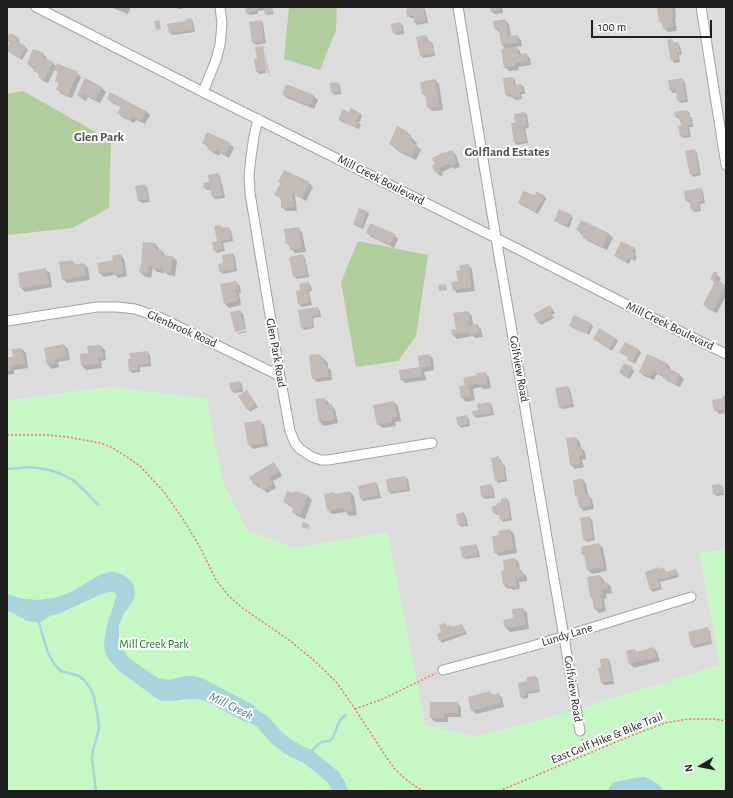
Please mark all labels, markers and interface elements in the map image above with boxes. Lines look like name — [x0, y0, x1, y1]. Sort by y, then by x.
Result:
scale bar — [593, 12, 714, 38]
text: 100 m — [598, 21, 626, 33]
district label: Glen Park — [74, 129, 124, 145]
district label: Golfland Estates — [465, 144, 549, 160]
street label: Mill Creek Boulevard — [335, 152, 427, 208]
street label: Mill Creek Boulevard — [624, 299, 716, 353]
street label: Glenbrook Road — [145, 307, 219, 351]
street label: Glen Park Road — [263, 317, 289, 389]
street label: Golfview Road — [506, 335, 532, 403]
street label: Lundy Lane — [540, 620, 594, 650]
park label: Mill Creek Park — [119, 637, 189, 651]
street label: Golfview Road — [561, 655, 585, 723]
water label: Mill Creek — [206, 689, 256, 723]
street label: East Golf Hike & Bike Trail — [549, 709, 665, 767]
north arrow — [681, 746, 721, 786]
text: N — [683, 763, 695, 773]

